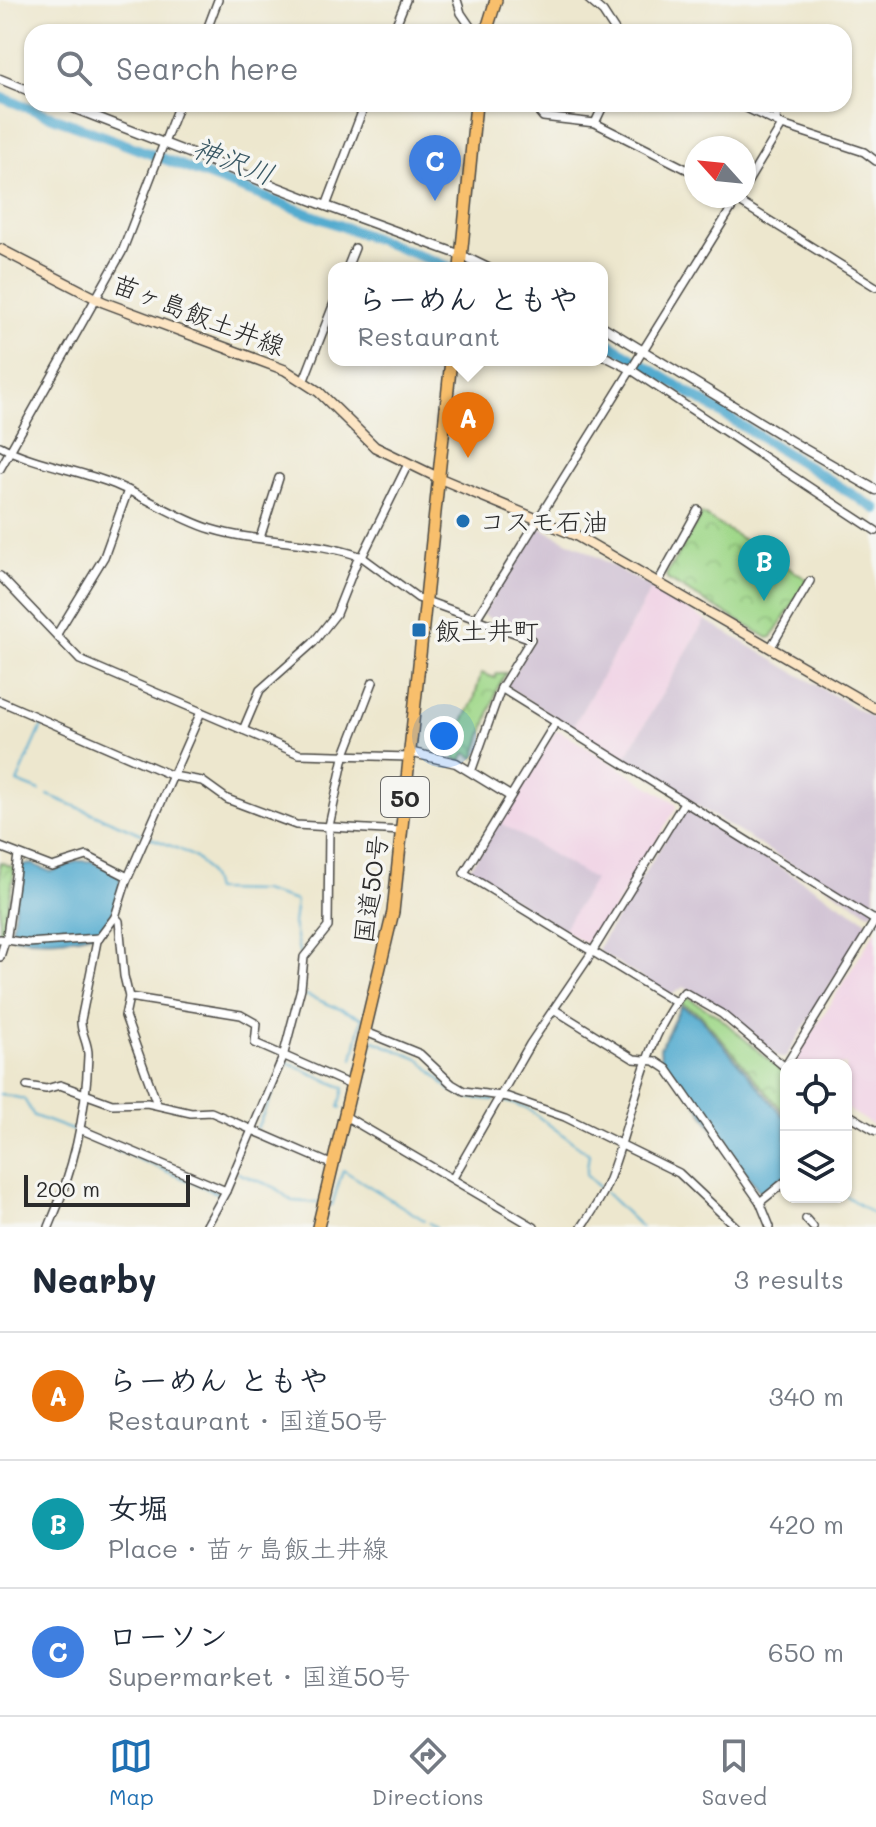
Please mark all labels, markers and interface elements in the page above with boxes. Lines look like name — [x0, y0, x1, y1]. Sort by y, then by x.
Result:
search box — [24, 24, 852, 112]
icon: search — [52, 46, 96, 90]
text: Search here — [116, 48, 299, 88]
water label: 神沢川 — [188, 128, 280, 192]
pin: C — [409, 135, 461, 201]
north arrow — [684, 136, 756, 208]
popup — [328, 262, 608, 366]
street label: 苗ヶ島飯土井線 — [108, 266, 290, 362]
text: らーめん ともや — [358, 278, 578, 318]
text: Restaurant — [358, 319, 500, 353]
pin: A — [442, 392, 494, 458]
place label: コスモ石油 — [479, 504, 608, 538]
marker: コスモ石油 — [454, 512, 472, 530]
pin: B — [738, 535, 790, 601]
place label: 飯土井町 — [435, 613, 539, 647]
marker: 飯土井町 — [410, 621, 428, 639]
your location — [424, 716, 464, 756]
road number: 50 — [381, 777, 429, 817]
street label: 国道50号 — [346, 833, 394, 945]
map controls — [780, 1059, 852, 1203]
button: locate — [780, 1059, 852, 1131]
button: layers — [780, 1131, 852, 1203]
scale bar — [24, 1171, 190, 1207]
text: 200 m — [36, 1174, 100, 1203]
text: Nearby — [32, 1257, 157, 1302]
text: 3 results — [734, 1262, 844, 1296]
text: らーめん ともや — [108, 1359, 329, 1399]
text: A — [49, 1379, 67, 1413]
text: 340 m — [768, 1379, 844, 1413]
text: Restaurant · 国道50号 — [108, 1403, 388, 1437]
text: 女堀 — [108, 1487, 168, 1527]
text: B — [49, 1507, 67, 1541]
text: 420 m — [769, 1507, 844, 1541]
text: Place · 苗ヶ島飯土井線 — [108, 1531, 388, 1565]
text: ローソン — [108, 1615, 228, 1655]
text: C — [48, 1635, 68, 1669]
text: 650 m — [768, 1635, 844, 1669]
text: Supermarket · 国道50号 — [108, 1659, 411, 1693]
tab: Map — [109, 1734, 154, 1811]
tab: Directions — [372, 1734, 484, 1811]
tab: Saved — [702, 1734, 767, 1811]

